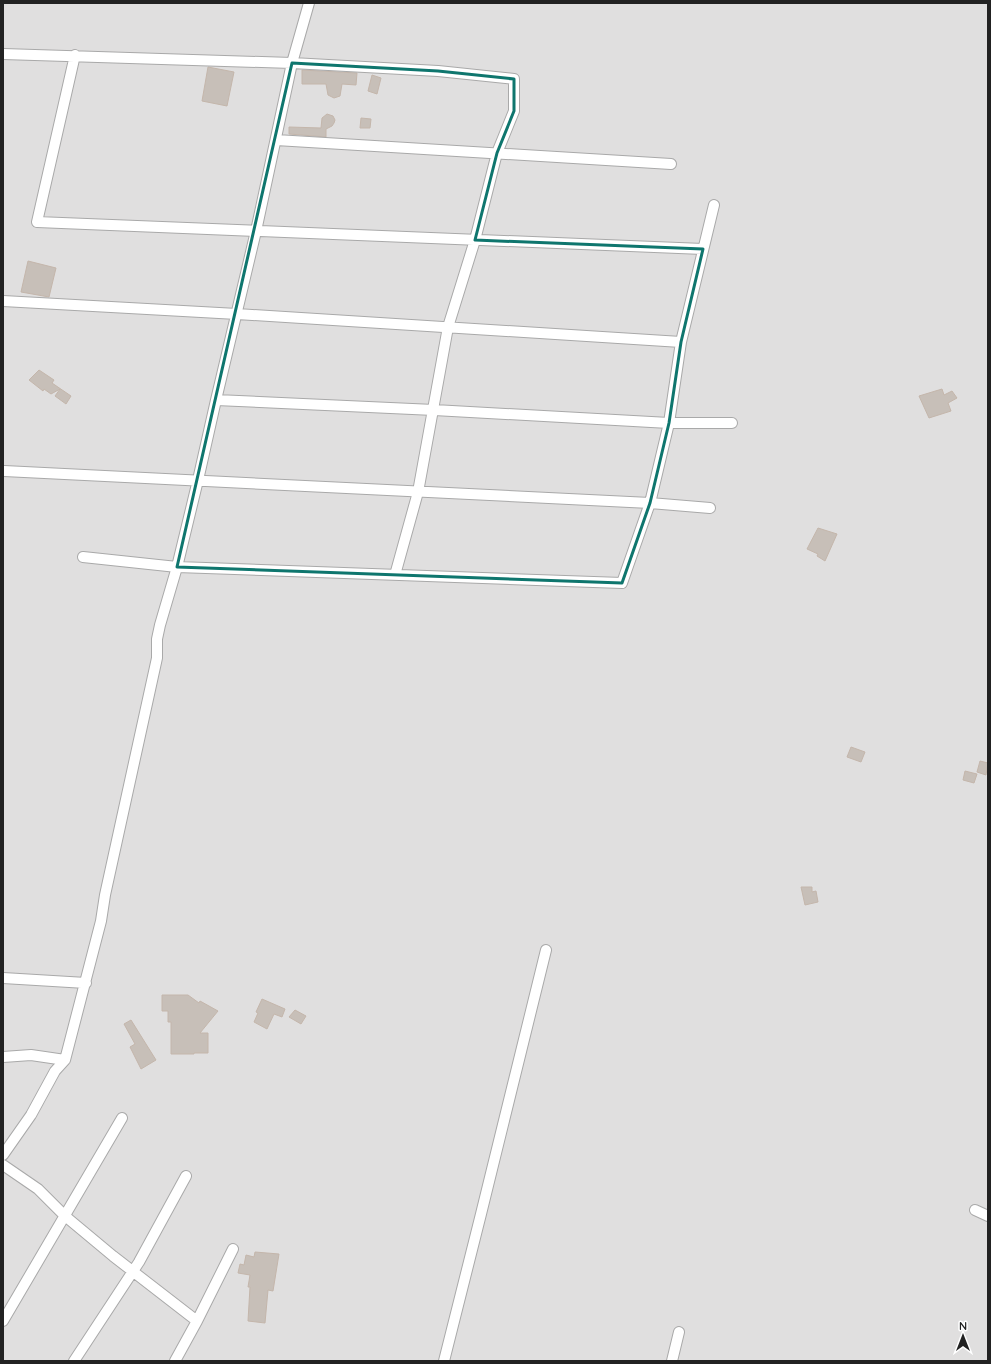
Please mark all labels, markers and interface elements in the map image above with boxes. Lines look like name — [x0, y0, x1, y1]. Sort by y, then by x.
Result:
north arrow — [943, 1316, 983, 1356]
text: N — [959, 1319, 967, 1333]

